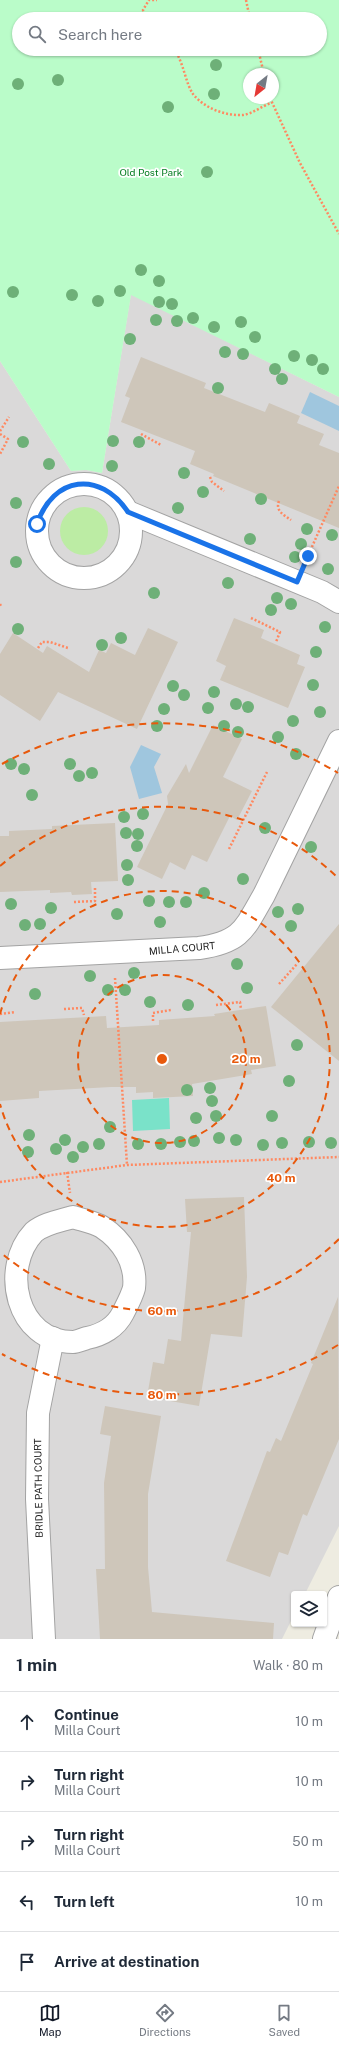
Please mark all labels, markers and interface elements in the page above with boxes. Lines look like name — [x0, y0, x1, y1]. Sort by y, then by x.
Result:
search box — [12, 12, 327, 56]
icon: search — [26, 23, 48, 45]
text: Search here — [58, 26, 142, 43]
north arrow — [243, 68, 279, 104]
park label: Old Post Park — [120, 166, 183, 178]
route start — [28, 515, 46, 533]
route end — [299, 547, 317, 565]
street label: MILLA COURT — [148, 939, 216, 957]
centre of rings — [155, 1052, 169, 1066]
text: 20 m — [232, 1052, 261, 1066]
text: 40 m — [266, 1171, 296, 1185]
text: 60 m — [147, 1304, 177, 1318]
text: 80 m — [147, 1388, 177, 1402]
street label: BRIDLE PATH COURT — [31, 1438, 45, 1538]
map controls — [291, 1591, 327, 1627]
button: layers — [291, 1591, 327, 1627]
text: 1 min — [16, 1655, 57, 1675]
text: Walk · 80 m — [253, 1658, 323, 1673]
text: Continue — [54, 1706, 119, 1723]
icon: ahead — [16, 1711, 38, 1733]
text: 10 m — [295, 1714, 323, 1729]
text: Milla Court — [54, 1723, 121, 1738]
text: Turn right — [54, 1766, 124, 1783]
icon: right — [16, 1771, 38, 1793]
text: 10 m — [295, 1774, 323, 1789]
text: Milla Court — [54, 1783, 121, 1798]
text: Turn right — [54, 1826, 124, 1843]
icon: right — [16, 1831, 38, 1853]
text: 50 m — [292, 1834, 323, 1849]
text: Milla Court — [54, 1843, 121, 1858]
icon: left — [16, 1891, 38, 1913]
text: Turn left — [54, 1893, 115, 1910]
text: 10 m — [295, 1894, 323, 1909]
icon: arrive — [16, 1951, 38, 1973]
text: Arrive at destination — [54, 1953, 199, 1970]
tab: Map — [39, 2002, 61, 2038]
tab: Directions — [139, 2002, 191, 2038]
tab: Saved — [269, 2002, 300, 2038]

